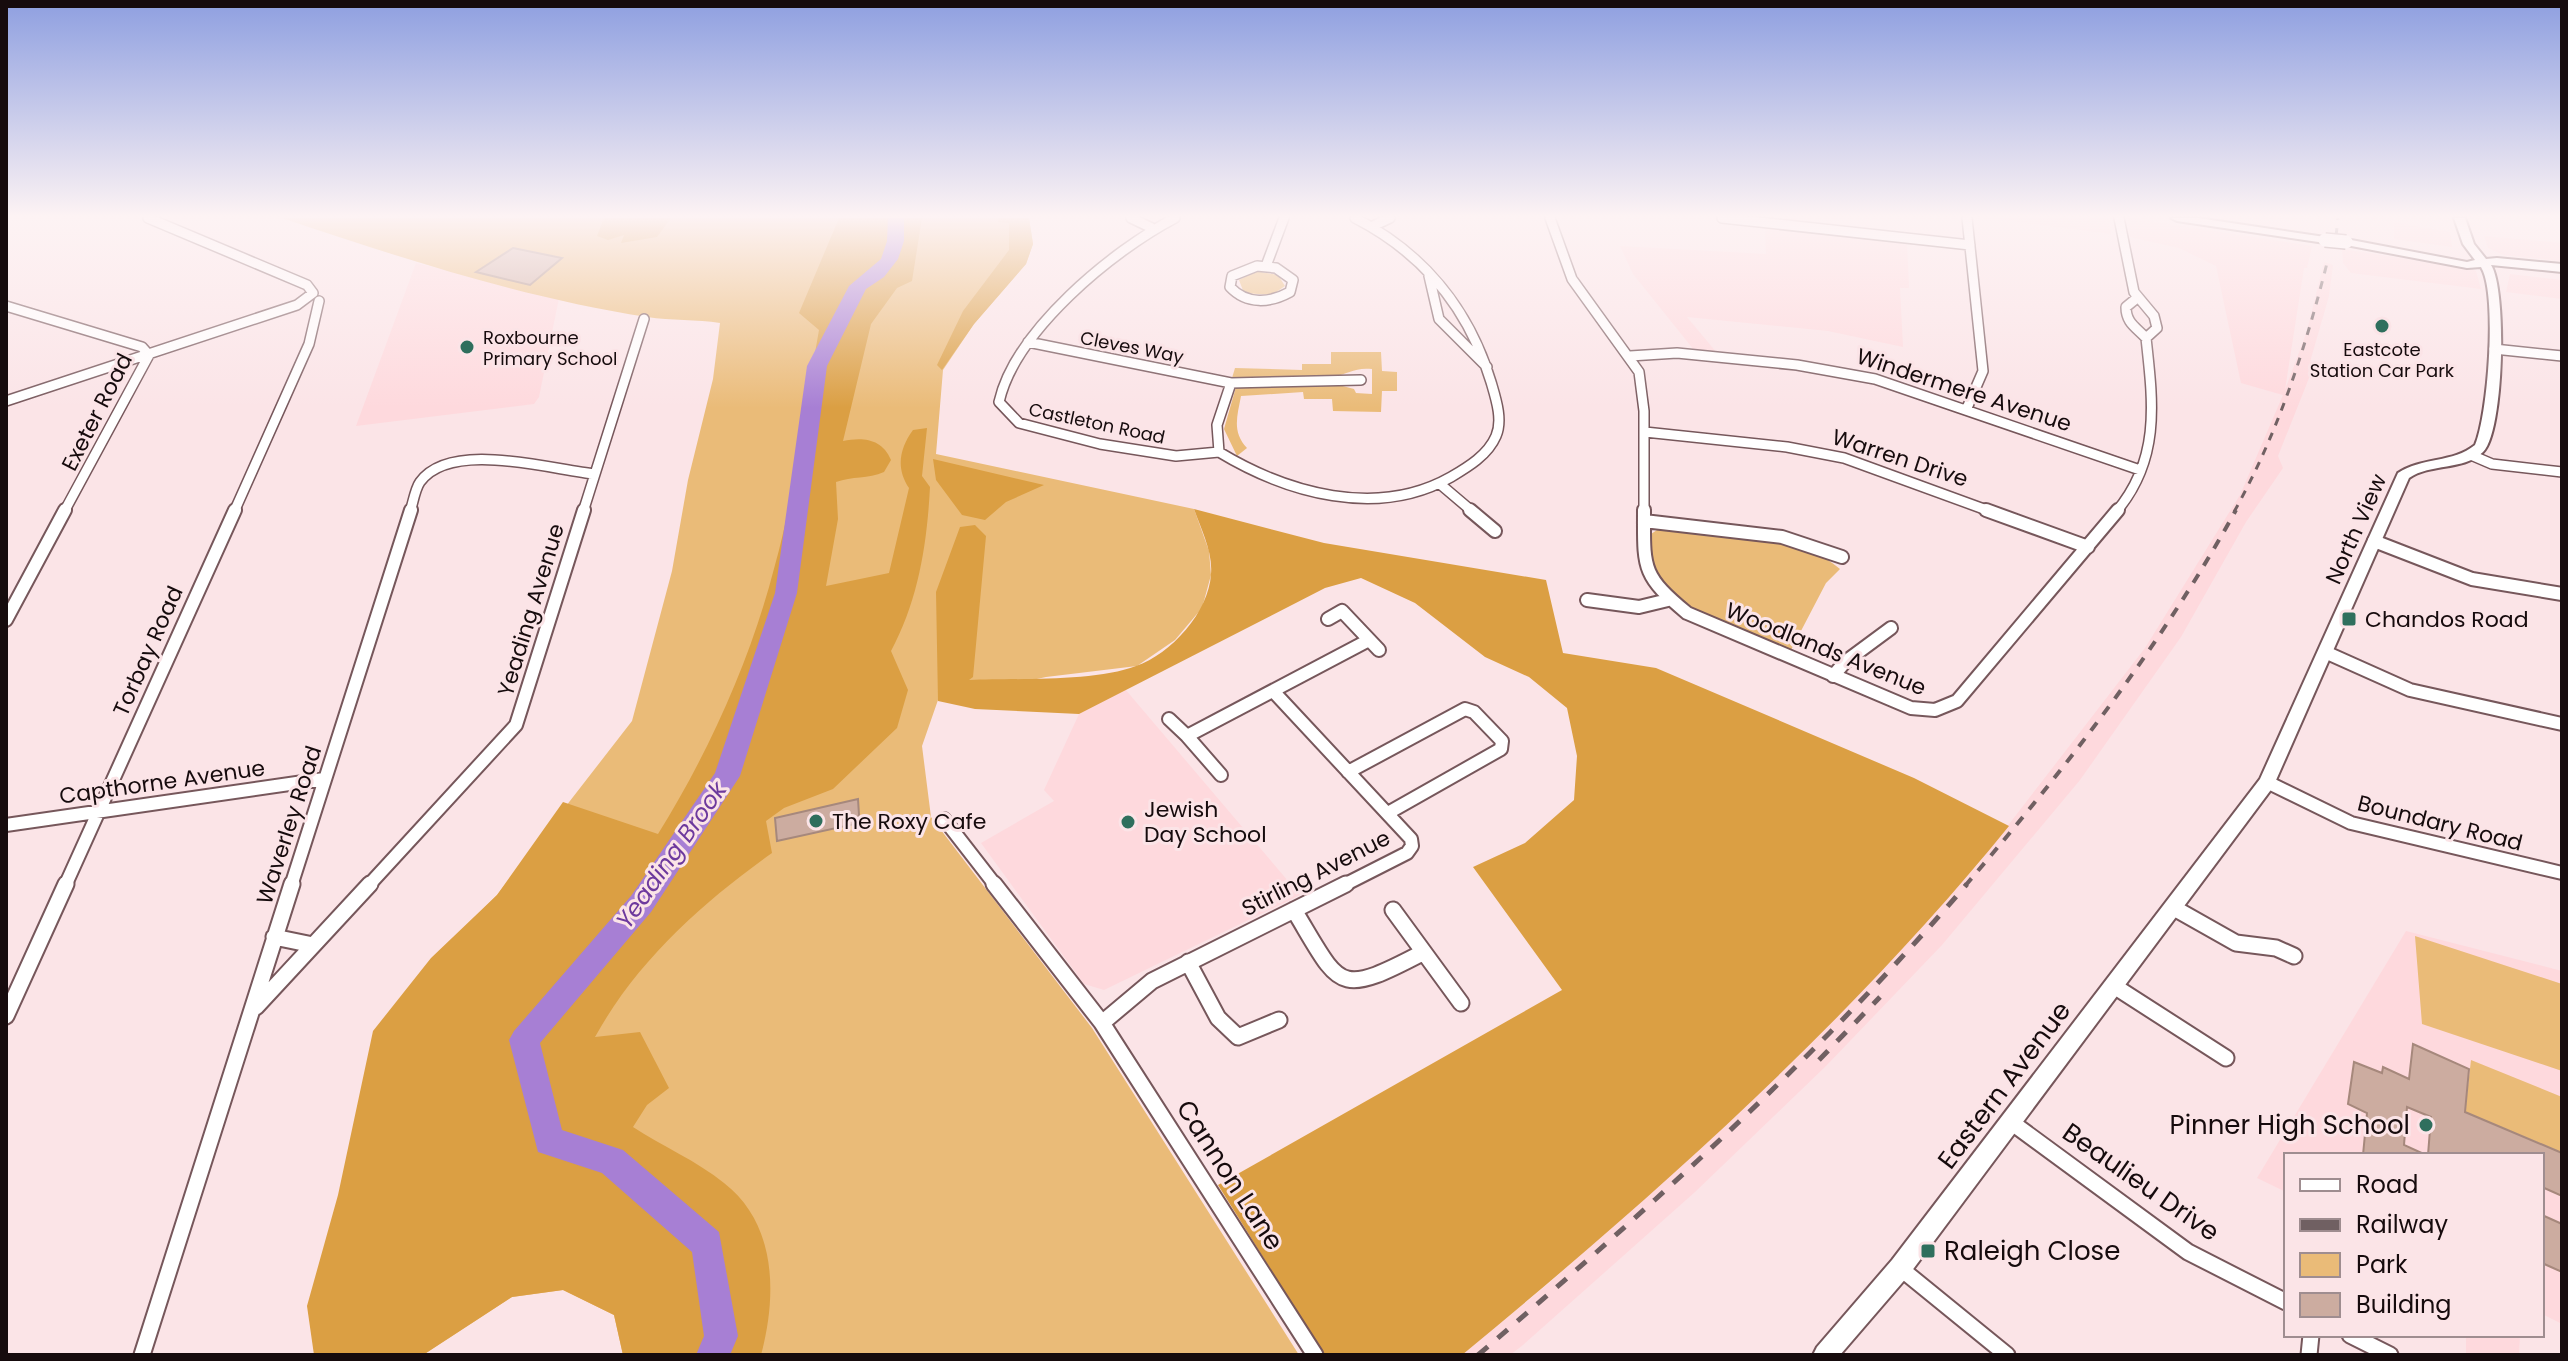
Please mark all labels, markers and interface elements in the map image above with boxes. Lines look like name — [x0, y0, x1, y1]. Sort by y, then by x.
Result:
marker: Eastcote Station Car Park — [2373, 317, 2391, 335]
place label: Roxbourne Primary School — [483, 325, 617, 371]
street label: Cleves Way — [1078, 325, 1186, 369]
place label: Eastcote Station Car Park — [2310, 337, 2455, 383]
marker: Roxbourne Primary School — [458, 338, 476, 356]
street label: Windermere Avenue — [1853, 341, 2075, 439]
street label: Exeter Road — [54, 348, 140, 476]
street label: Castleton Road — [1027, 396, 1167, 450]
street label: Warren Drive — [1828, 421, 1972, 495]
street label: North View — [2318, 469, 2394, 589]
street label: Yeading Avenue — [490, 520, 572, 700]
street label: Torbay Road — [105, 581, 191, 721]
street label: Woodlands Avenue — [1721, 595, 1931, 703]
place label: Chandos Road — [2365, 604, 2529, 635]
marker: Chandos Road — [2340, 610, 2358, 628]
street label: Waverley Road — [249, 742, 329, 908]
street label: Capthorne Avenue — [57, 752, 267, 812]
water label: Yeading Brook — [608, 773, 735, 935]
street label: Boundary Road — [2354, 788, 2526, 858]
place label: Jewish Day School — [1144, 794, 1267, 850]
place label: The Roxy Cafe — [832, 806, 987, 837]
marker: The Roxy Cafe — [807, 812, 825, 830]
marker: Jewish Day School — [1119, 813, 1137, 831]
street label: Stirling Avenue — [1236, 822, 1396, 924]
street label: Eastern Avenue — [1929, 994, 2079, 1176]
street label: Cannon Lane — [1168, 1093, 1292, 1257]
place label: Pinner High School — [2170, 1107, 2410, 1143]
street label: Beaulieu Drive — [2055, 1114, 2227, 1250]
marker: Pinner High School — [2417, 1116, 2435, 1134]
legend — [2284, 1153, 2544, 1337]
text: Road — [2356, 1168, 2418, 1201]
text: Railway — [2356, 1208, 2449, 1241]
place label: Raleigh Close — [1944, 1233, 2120, 1269]
marker: Raleigh Close — [1919, 1242, 1937, 1260]
text: Park — [2356, 1248, 2408, 1281]
text: Building — [2356, 1288, 2452, 1321]

